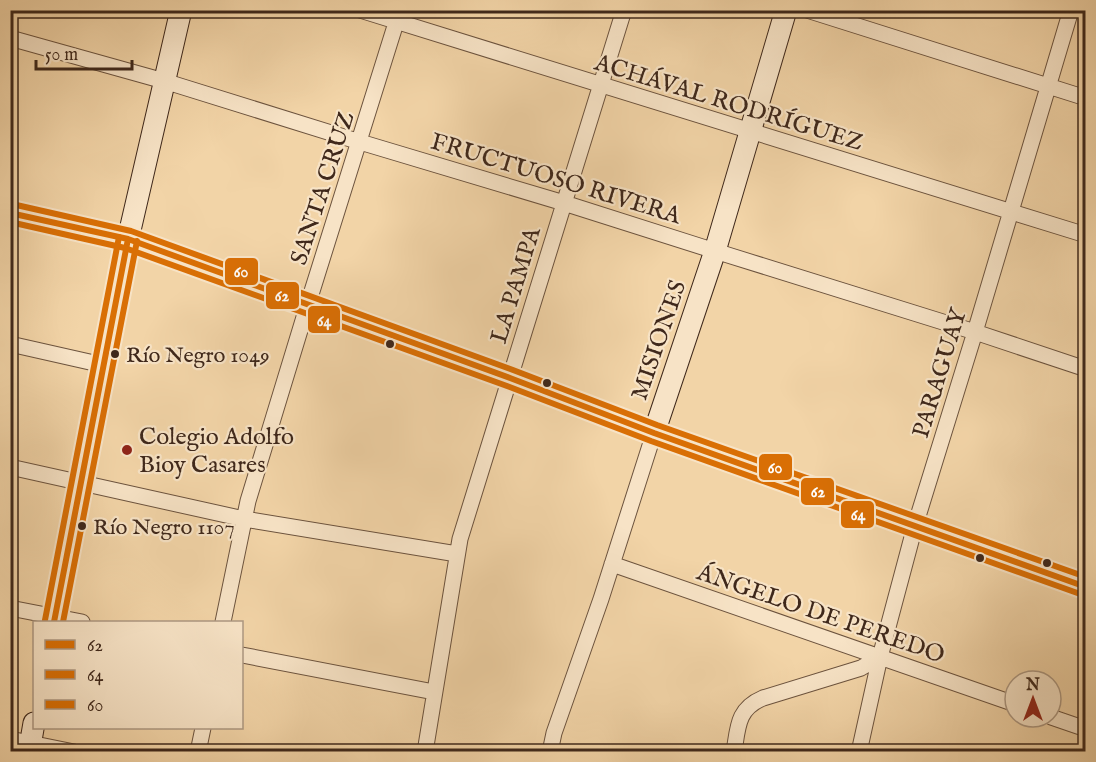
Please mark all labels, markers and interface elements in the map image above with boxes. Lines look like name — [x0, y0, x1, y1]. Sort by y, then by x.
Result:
scale bar — [36, 33, 132, 71]
text: 50 m — [45, 44, 78, 67]
street label: ACHÁVAL RODRÍGUEZ — [590, 48, 867, 159]
street label: SANTA CRUZ — [284, 108, 363, 269]
street label: FRUCTUOSO RIVERA — [427, 127, 685, 232]
street label: LA PAMPA — [484, 223, 549, 347]
line badge: 60 — [224, 257, 259, 286]
text: 60 — [234, 263, 248, 283]
street label: MISIONES — [624, 277, 694, 404]
line badge: 62 — [265, 281, 300, 310]
text: 62 — [275, 287, 290, 307]
street label: PARAGUAY — [906, 303, 975, 442]
line badge: 64 — [307, 305, 341, 334]
text: 64 — [317, 312, 332, 332]
unlabelled marker — [384, 338, 396, 350]
place label: Río Negro 1049 — [126, 342, 270, 370]
marker: Río Negro 1049 — [109, 348, 121, 360]
unlabelled marker — [541, 377, 553, 389]
place label: Colegio Adolfo Bioy Casares — [139, 422, 294, 481]
marker: Colegio Adolfo Bioy Casares — [120, 443, 134, 457]
line badge: 60 — [758, 453, 793, 481]
text: 60 — [768, 459, 782, 479]
line badge: 62 — [800, 477, 835, 506]
text: 62 — [811, 483, 826, 503]
line badge: 64 — [840, 500, 875, 529]
text: 64 — [851, 506, 866, 526]
place label: Río Negro 1107 — [93, 514, 235, 542]
marker: Río Negro 1107 — [76, 520, 88, 532]
unlabelled marker — [974, 552, 986, 564]
street label: ÁNGELO DE PEREDO — [692, 557, 948, 671]
unlabelled marker — [1041, 557, 1053, 569]
legend — [33, 621, 243, 729]
text: 62 — [87, 635, 103, 658]
text: 64 — [87, 665, 104, 688]
north arrow — [1003, 669, 1063, 729]
text: N — [1025, 676, 1040, 696]
text: 60 — [87, 695, 103, 718]

